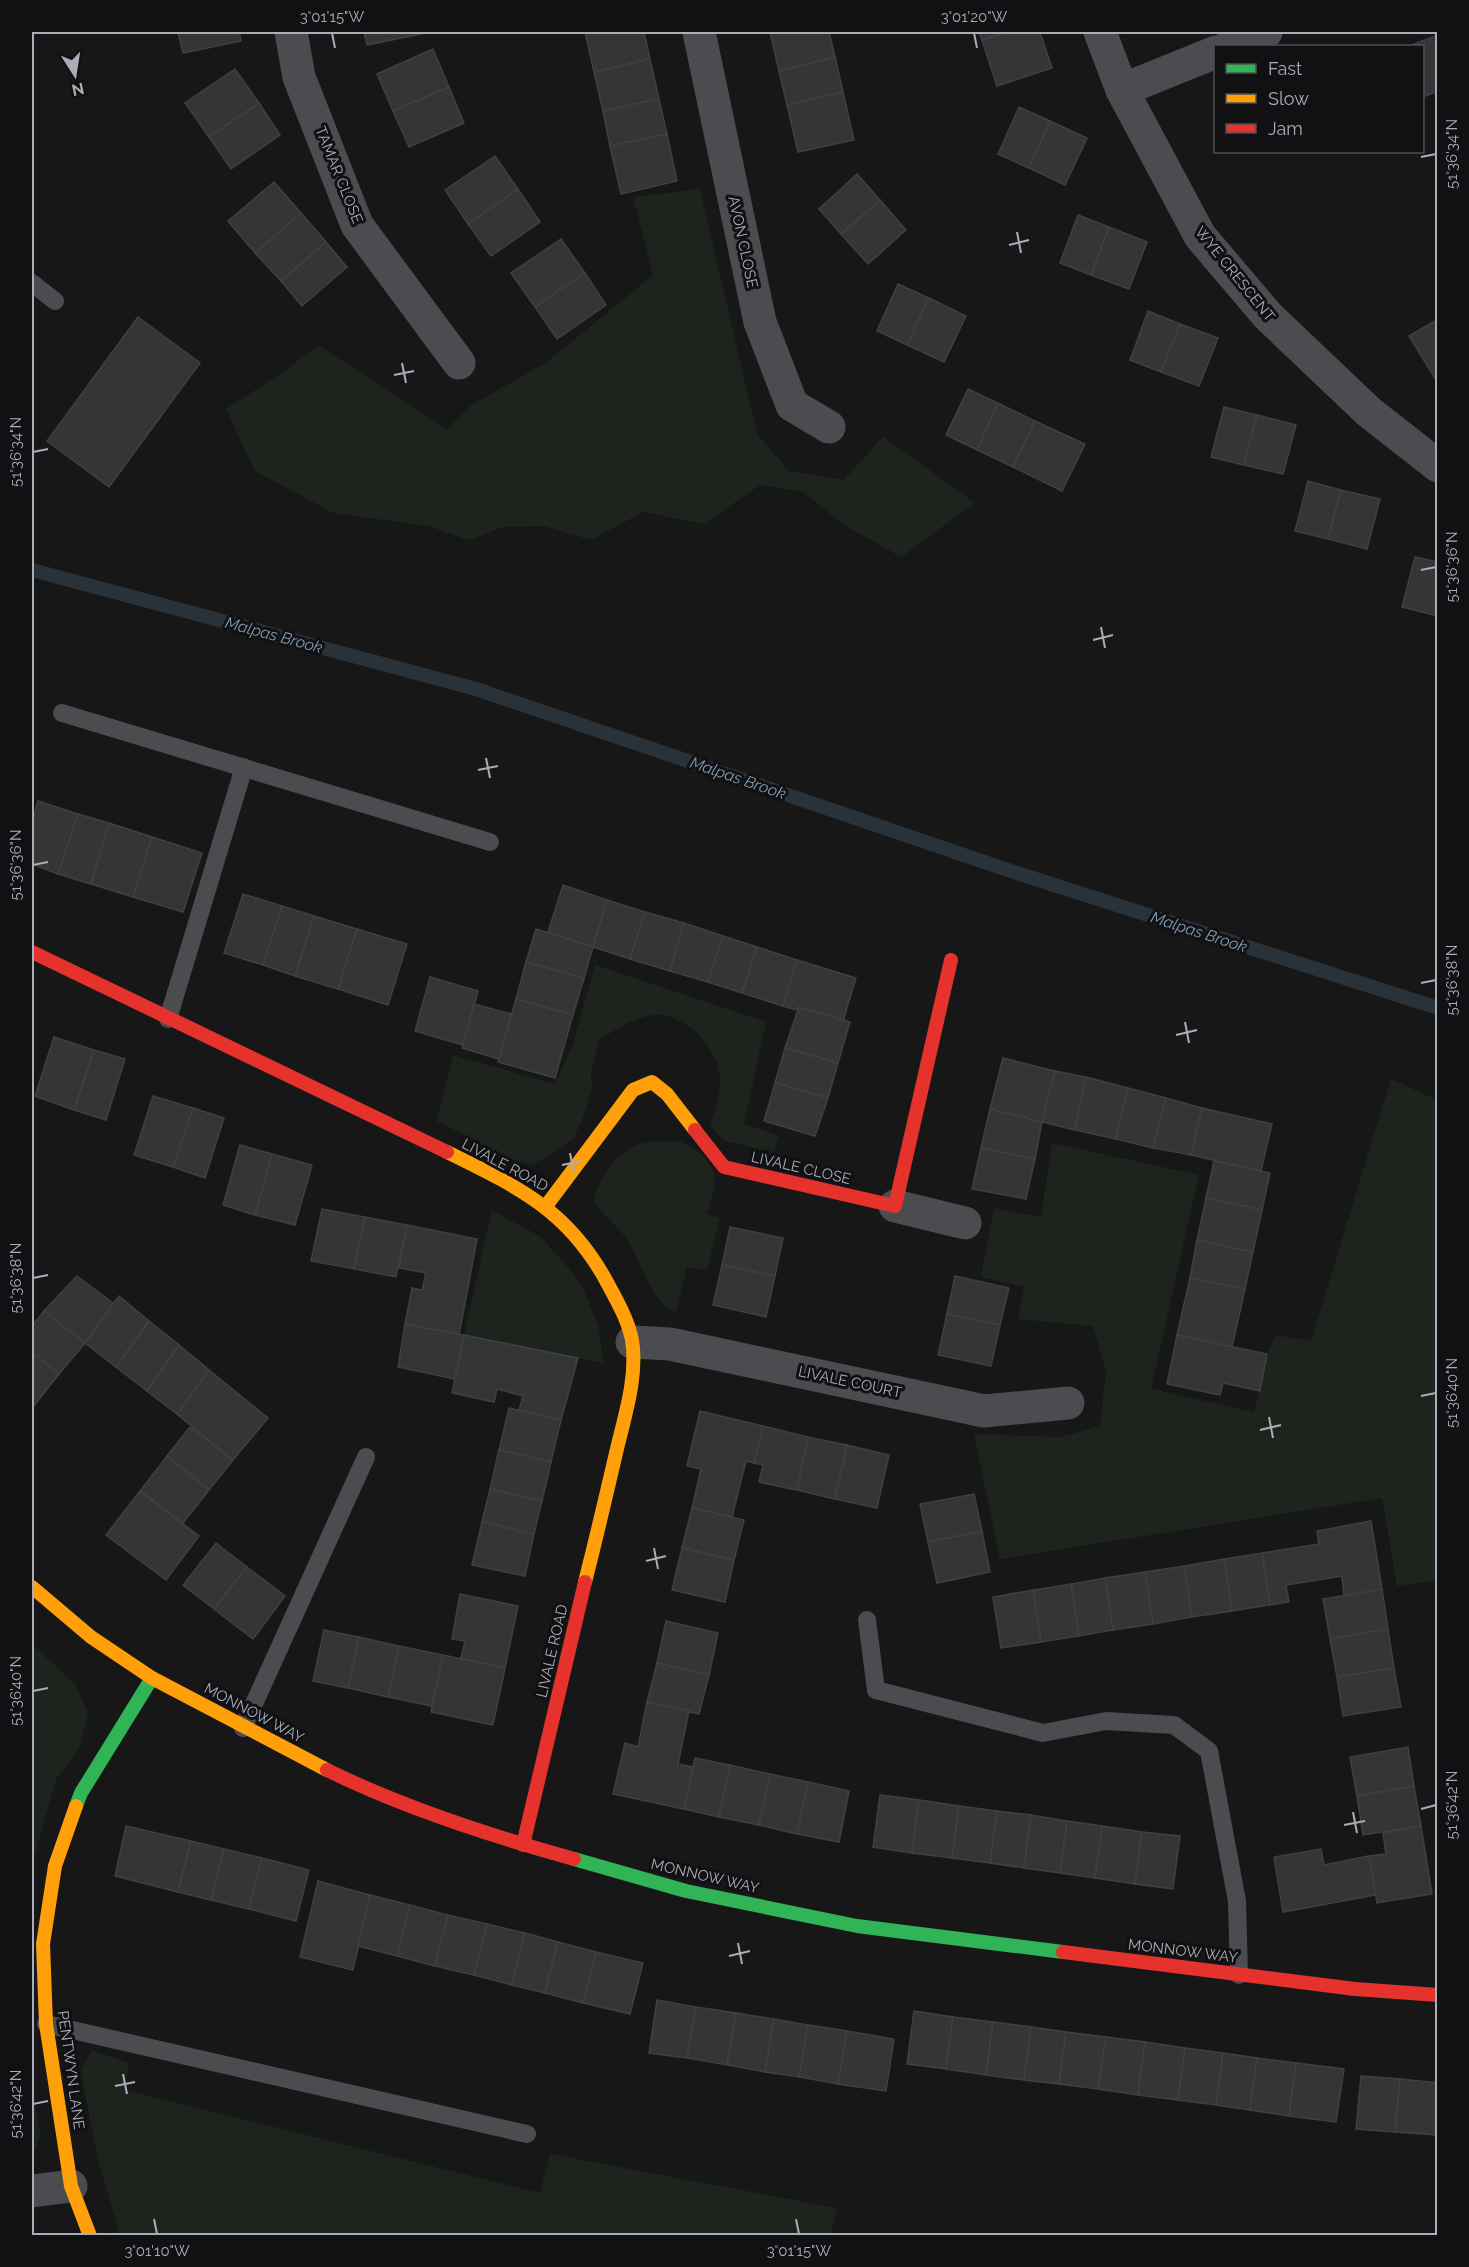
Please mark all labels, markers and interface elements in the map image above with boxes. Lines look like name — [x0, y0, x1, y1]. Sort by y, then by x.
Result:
text: 3°01'15"W — [300, 8, 364, 26]
text: 3°01'20"W — [941, 8, 1008, 26]
north arrow — [45, 45, 105, 105]
legend — [1214, 45, 1424, 153]
text: Fast — [1268, 58, 1302, 79]
text: N — [70, 79, 86, 100]
text: Slow — [1268, 88, 1309, 109]
text: Jam — [1268, 118, 1303, 139]
text: 51°36'34"N — [1443, 119, 1461, 189]
street label: TAMAR CLOSE — [311, 124, 367, 226]
street label: AVON CLOSE — [724, 194, 762, 290]
street label: WYE CRESCENT — [1191, 223, 1279, 325]
text: 51°36'34"N — [7, 417, 25, 487]
text: 51°36'36"N — [1443, 532, 1461, 602]
water label: Malpas Brook — [223, 613, 325, 657]
water label: Malpas Brook — [688, 753, 789, 803]
text: 51°36'36"N — [7, 830, 25, 900]
water label: Malpas Brook — [1148, 908, 1250, 957]
text: 51°36'38"N — [1443, 945, 1461, 1015]
street label: LIVALE ROAD — [459, 1135, 551, 1195]
street label: LIVALE CLOSE — [749, 1148, 853, 1188]
text: 51°36'38"N — [7, 1243, 25, 1313]
text: 51°36'40"N — [1443, 1358, 1461, 1428]
street label: LIVALE COURT — [797, 1362, 903, 1402]
street label: LIVALE ROAD — [533, 1602, 572, 1699]
text: 51°36'40"N — [7, 1656, 25, 1726]
street label: MONNOW WAY — [201, 1679, 307, 1747]
text: 51°36'42"N — [1443, 1771, 1461, 1839]
street label: MONNOW WAY — [649, 1855, 761, 1897]
street label: MONNOW WAY — [1127, 1935, 1239, 1967]
street label: PENTWYN LANE — [54, 2010, 88, 2130]
text: 51°36'42"N — [7, 2070, 25, 2138]
text: 3°01'10"W — [124, 2242, 190, 2260]
text: 3°01'15"W — [767, 2242, 831, 2260]

